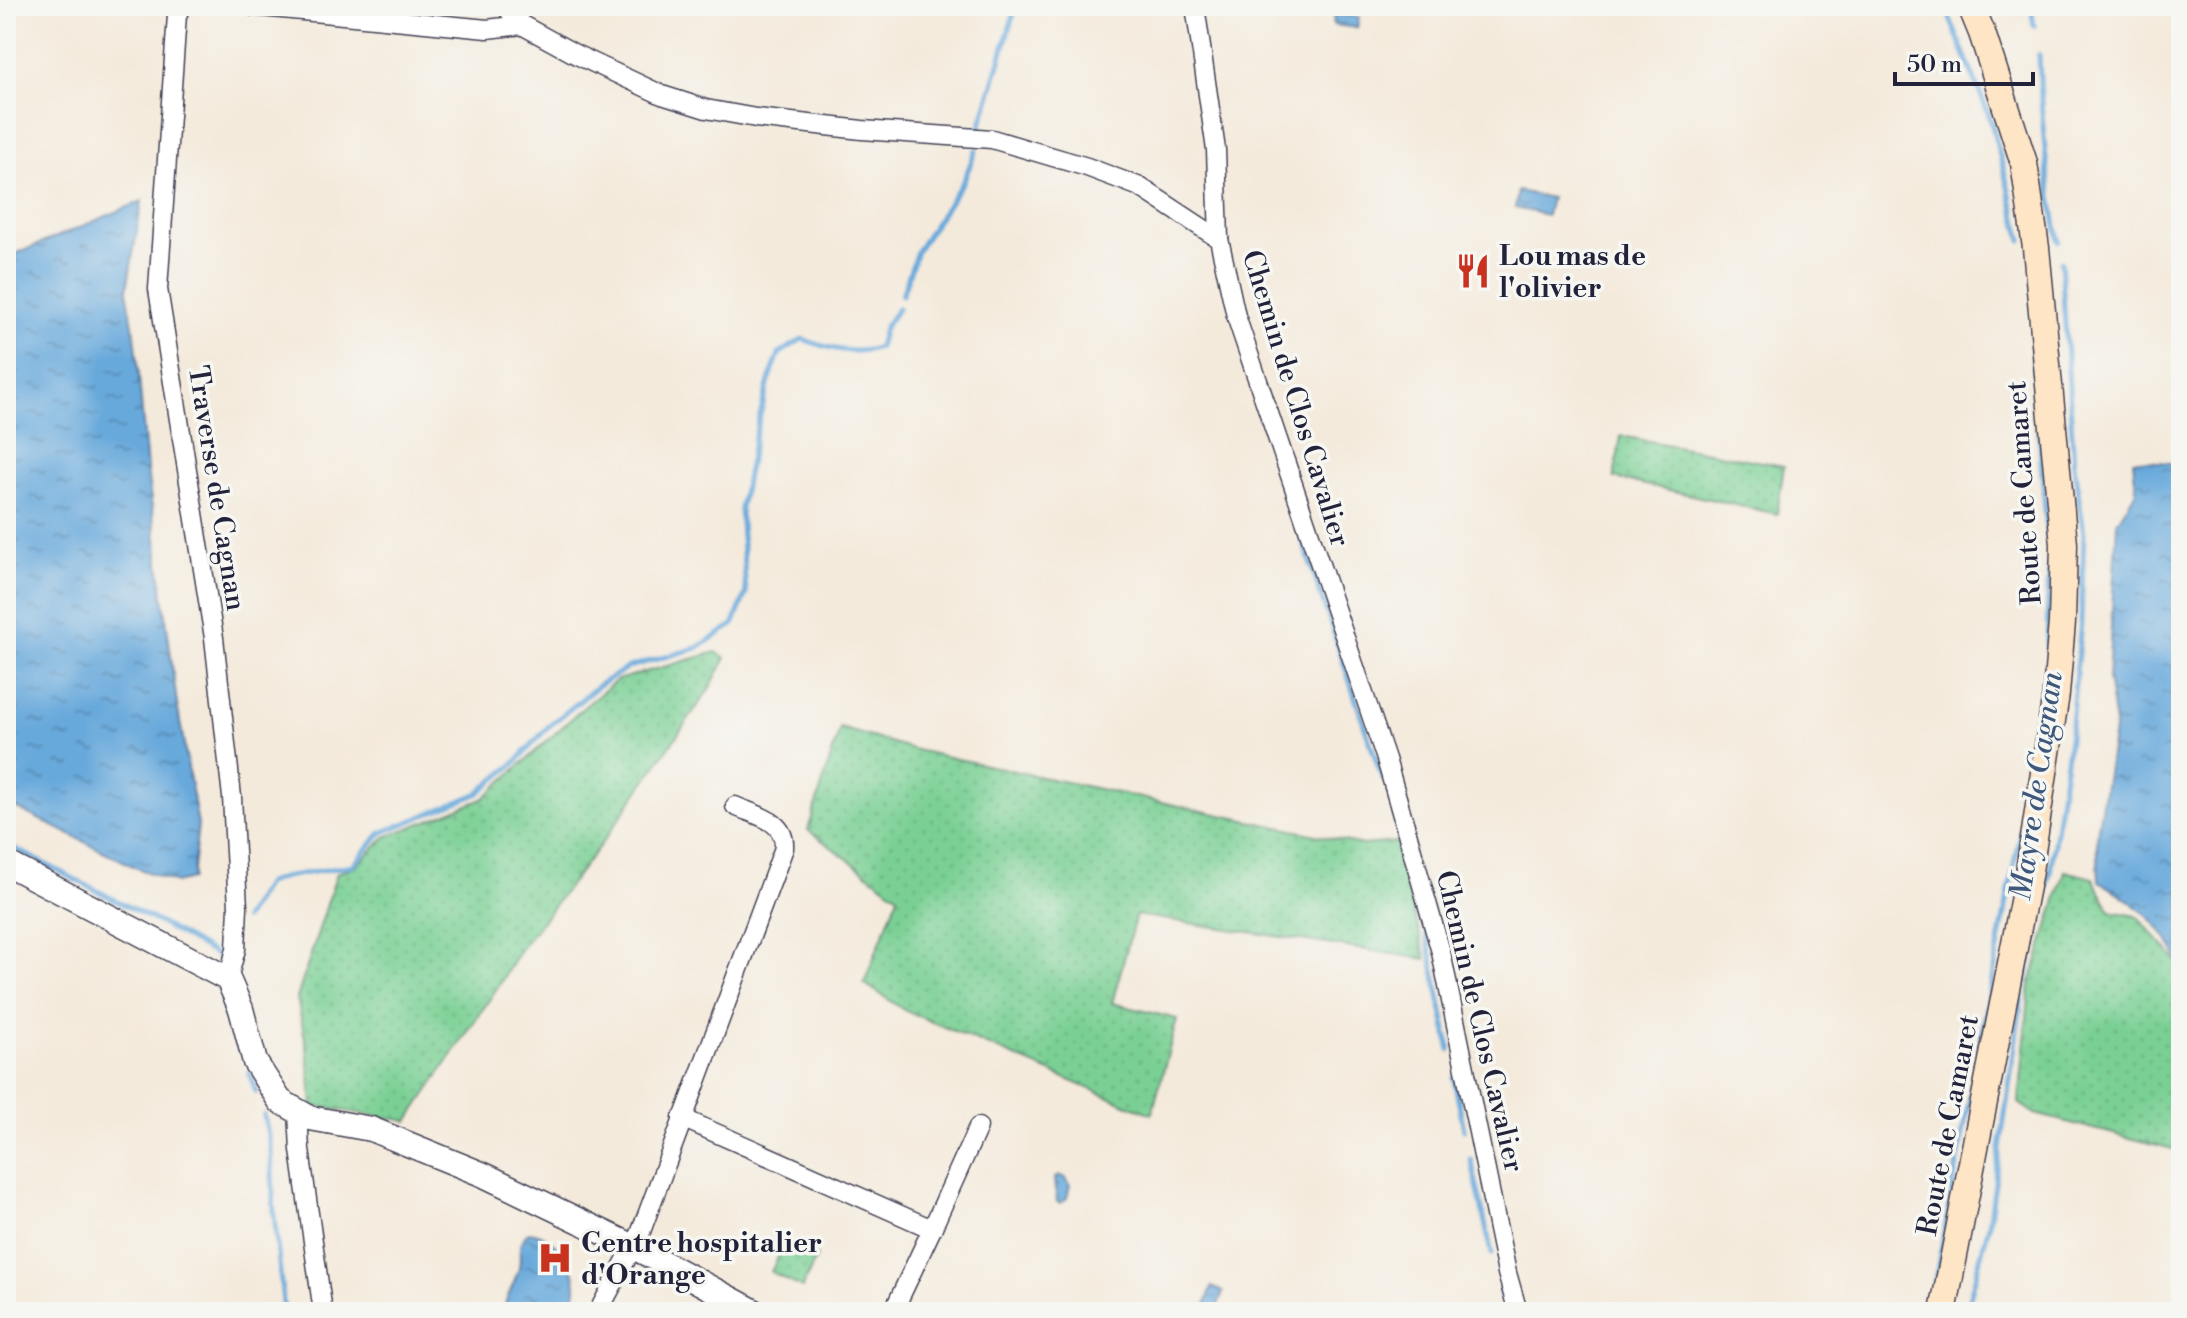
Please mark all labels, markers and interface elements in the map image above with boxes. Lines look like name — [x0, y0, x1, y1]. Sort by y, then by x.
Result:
scale bar — [1895, 36, 2033, 86]
text: 50 m — [1907, 50, 1962, 80]
place label: Lou mas de l'olivier — [1499, 239, 1646, 306]
street label: Chemin de Clos Cavalier — [1234, 246, 1357, 551]
restaurant icon: Lou mas de l'olivier — [1454, 252, 1492, 290]
street label: Traverse de Cagnan — [180, 363, 253, 614]
street label: Route de Camaret — [1999, 380, 2050, 606]
water label: Mayre de Cagnan — [2002, 669, 2072, 903]
street label: Chemin de Clos Cavalier — [1428, 867, 1531, 1175]
street label: Route de Camaret — [1910, 1012, 1987, 1239]
place label: Centre hospitalier d'Orange — [581, 1226, 822, 1293]
hospital icon: Centre hospitalier d'Orange — [536, 1239, 574, 1277]

